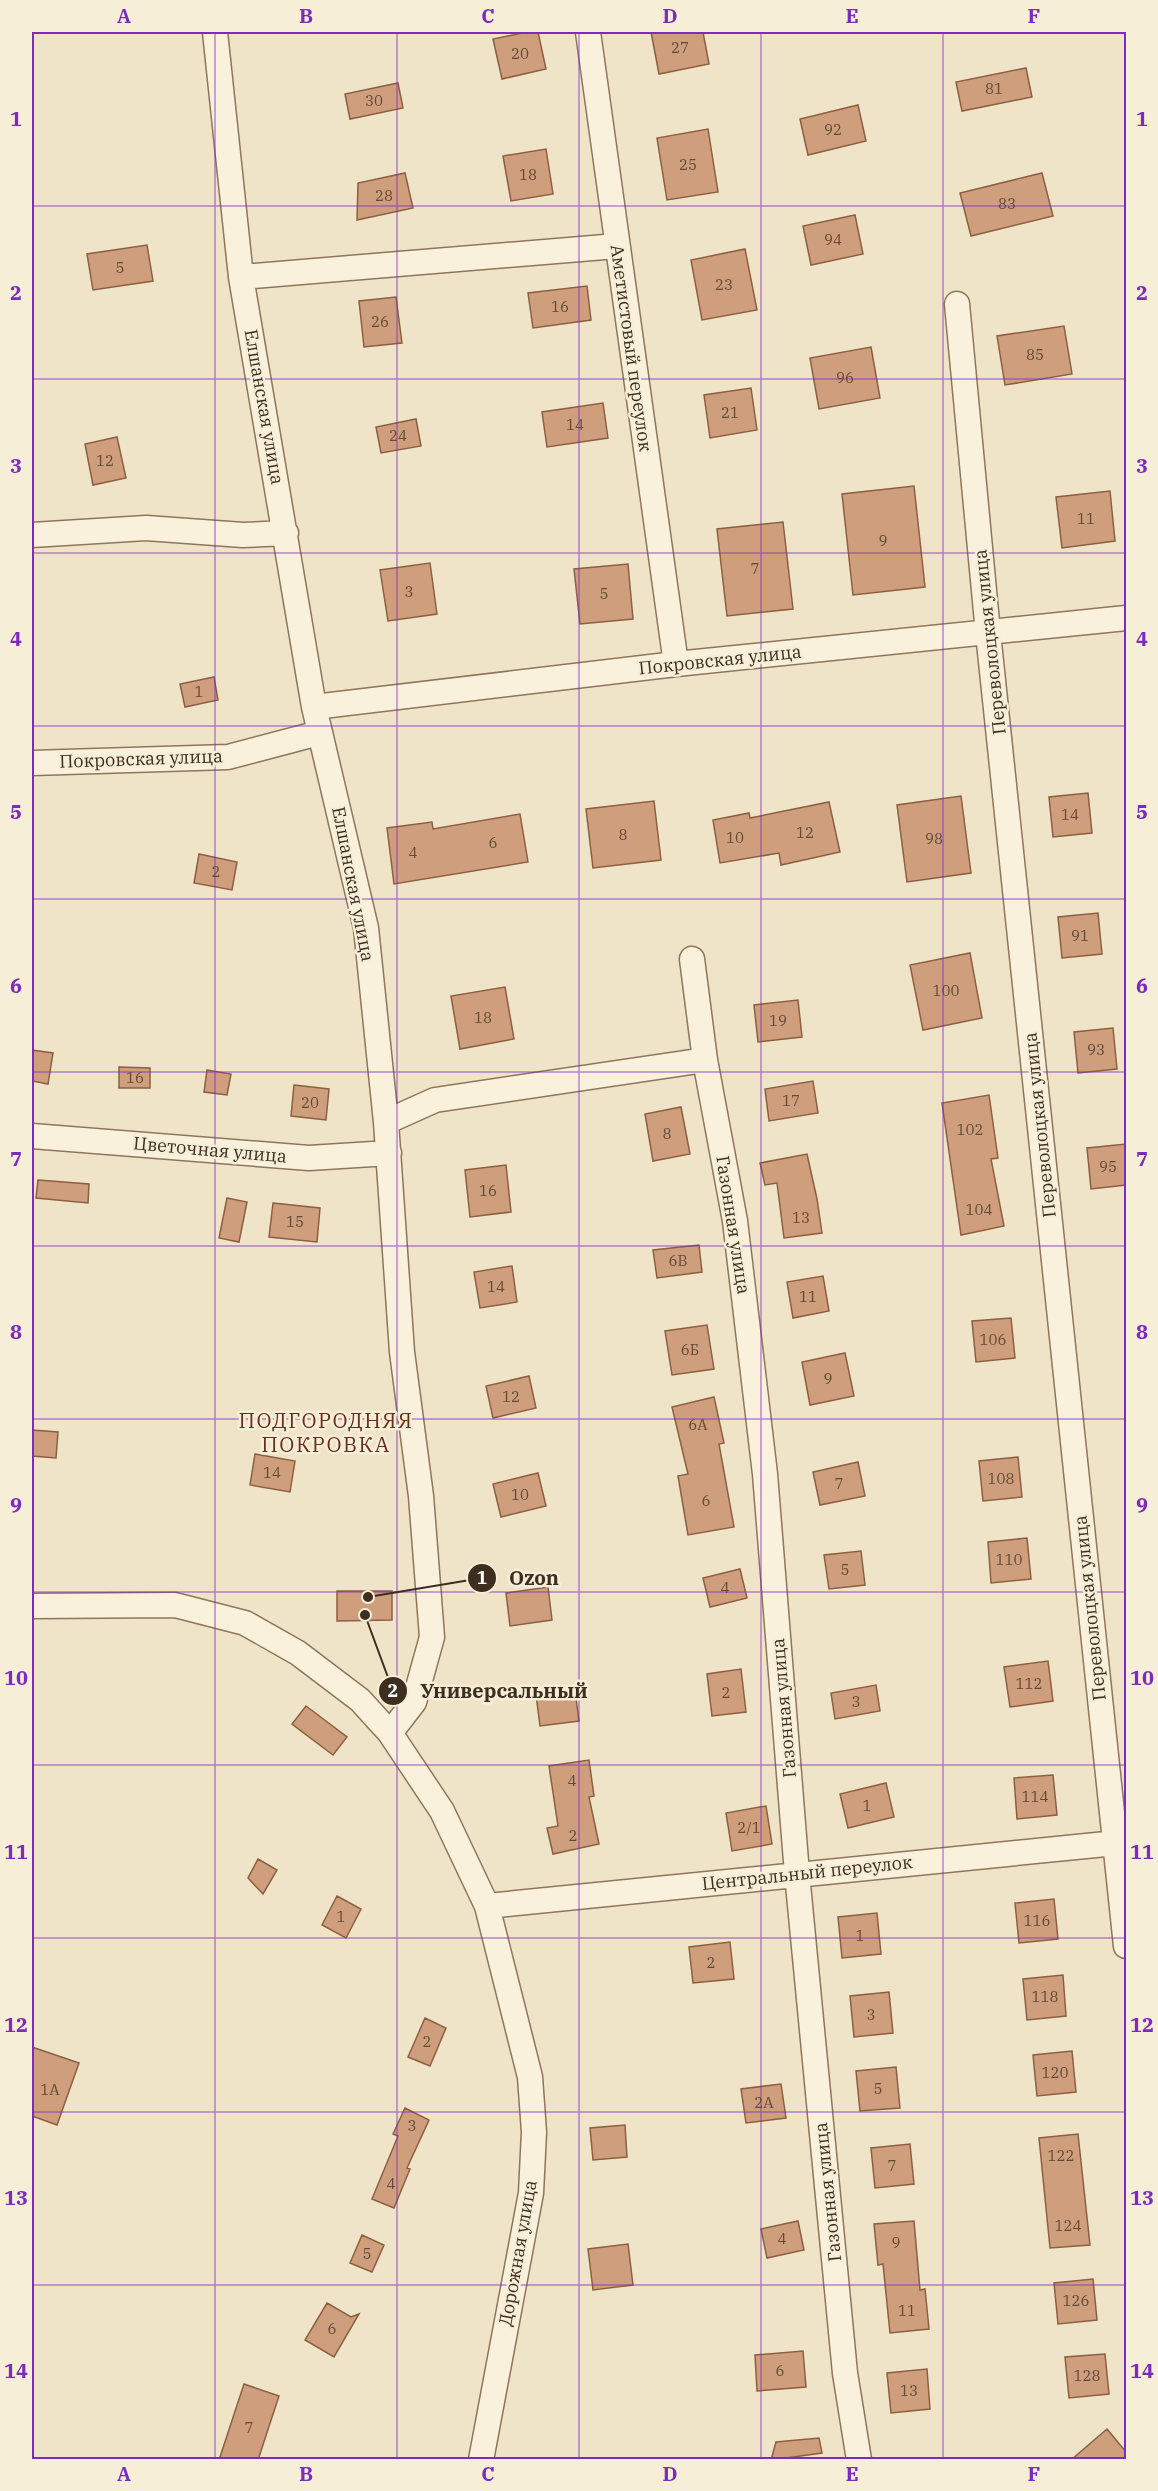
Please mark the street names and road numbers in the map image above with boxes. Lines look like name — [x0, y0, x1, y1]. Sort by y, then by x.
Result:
street label: Аметистовый переулок — [606, 243, 657, 454]
street label: Елшанская улица — [240, 327, 290, 487]
street label: Переволоцкая улица — [968, 548, 1011, 736]
street label: Покровская улица — [637, 639, 803, 679]
street label: Покровская улица — [59, 744, 223, 773]
street label: Елшанская улица — [327, 805, 380, 963]
street label: Переволоцкая улица — [1018, 1031, 1061, 1219]
street label: Цветочная улица — [132, 1131, 288, 1168]
street label: Газонная улица — [711, 1154, 756, 1296]
street label: Переволоцкая улица — [1068, 1514, 1111, 1702]
street label: Газонная улица — [766, 1637, 801, 1779]
street label: Центральный переулок — [701, 1850, 914, 1895]
street label: Газонная улица — [809, 2121, 846, 2263]
street label: Дорожная улица — [493, 2178, 542, 2328]

